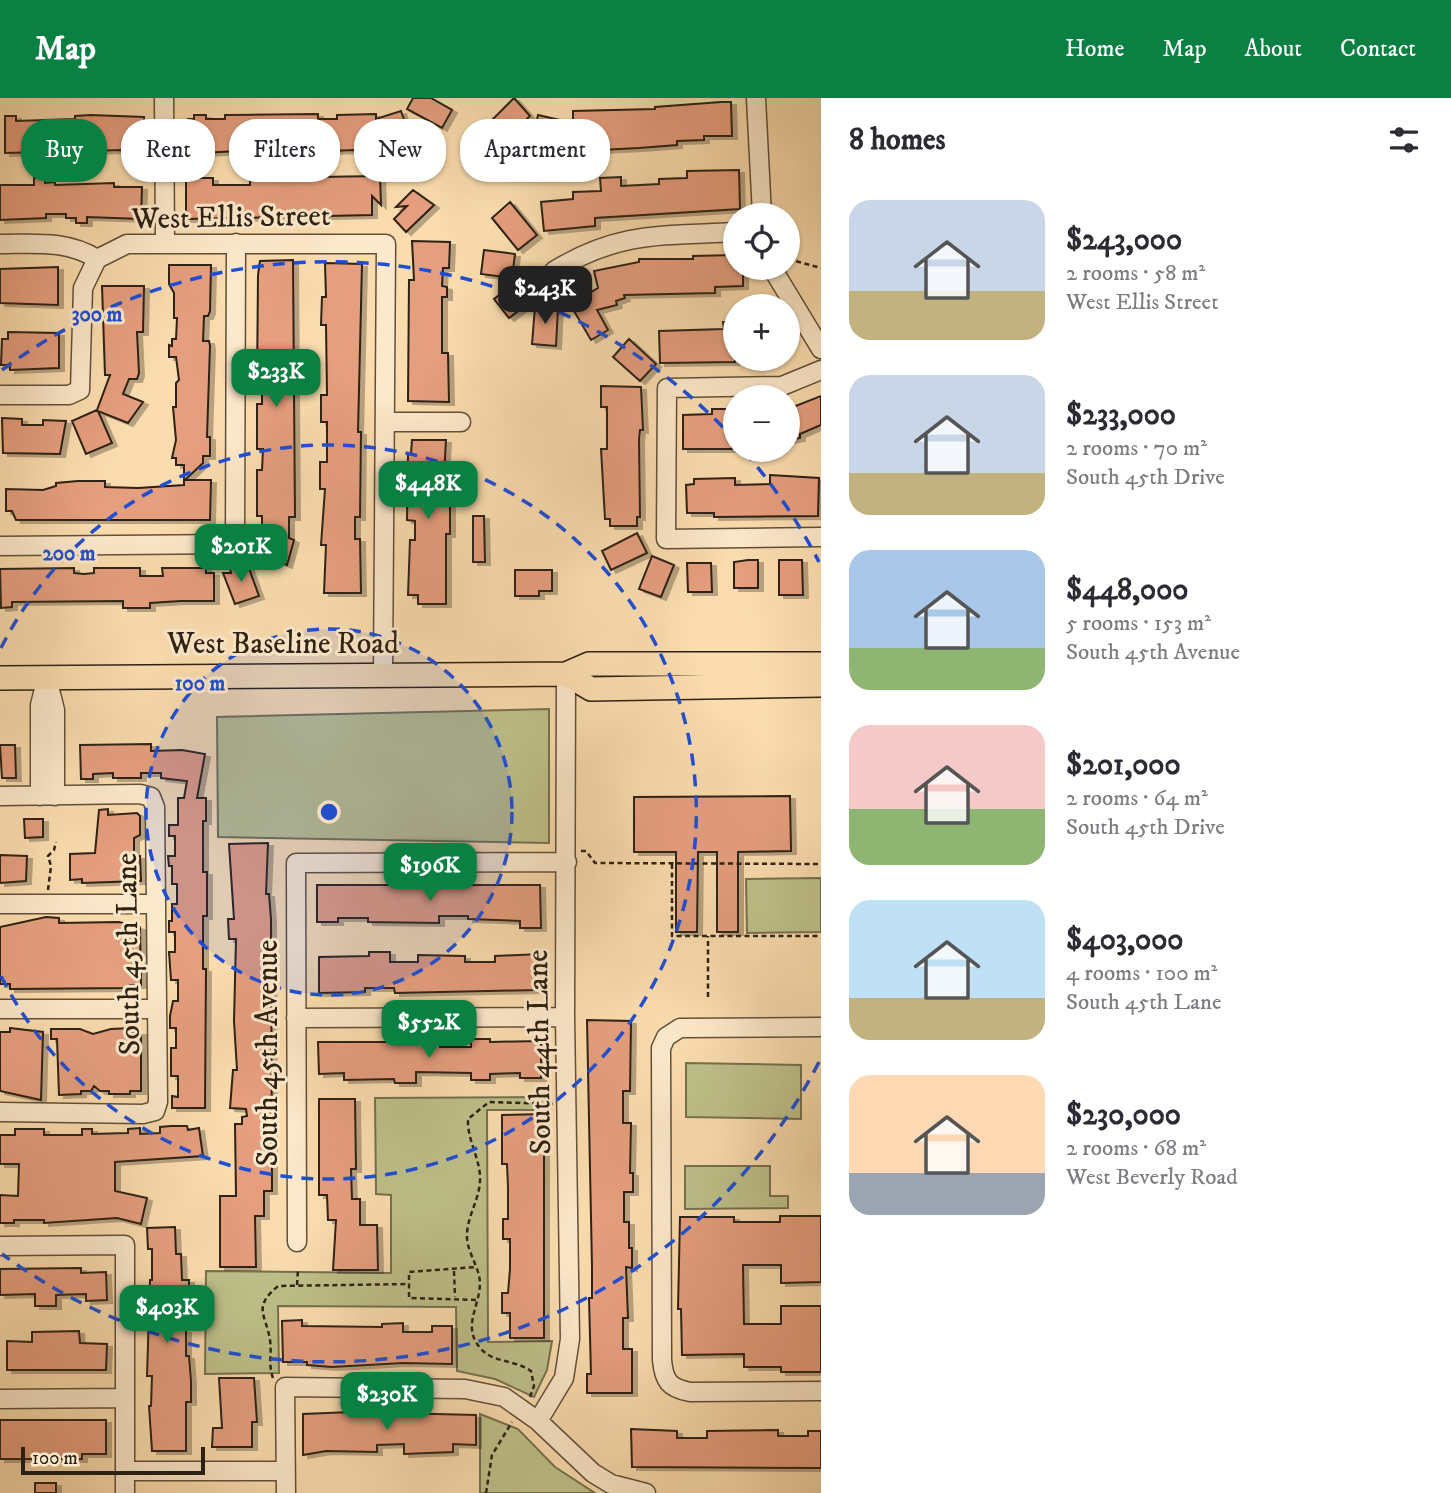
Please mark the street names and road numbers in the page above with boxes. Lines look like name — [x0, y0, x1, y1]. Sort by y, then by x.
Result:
street label: West Ellis Street — [130, 198, 331, 238]
street label: West Baseline Road — [166, 626, 399, 663]
street label: South 45th Lane — [109, 852, 149, 1056]
street label: South 45th Avenue — [250, 940, 287, 1166]
street label: South 44th Lane — [520, 949, 560, 1155]

